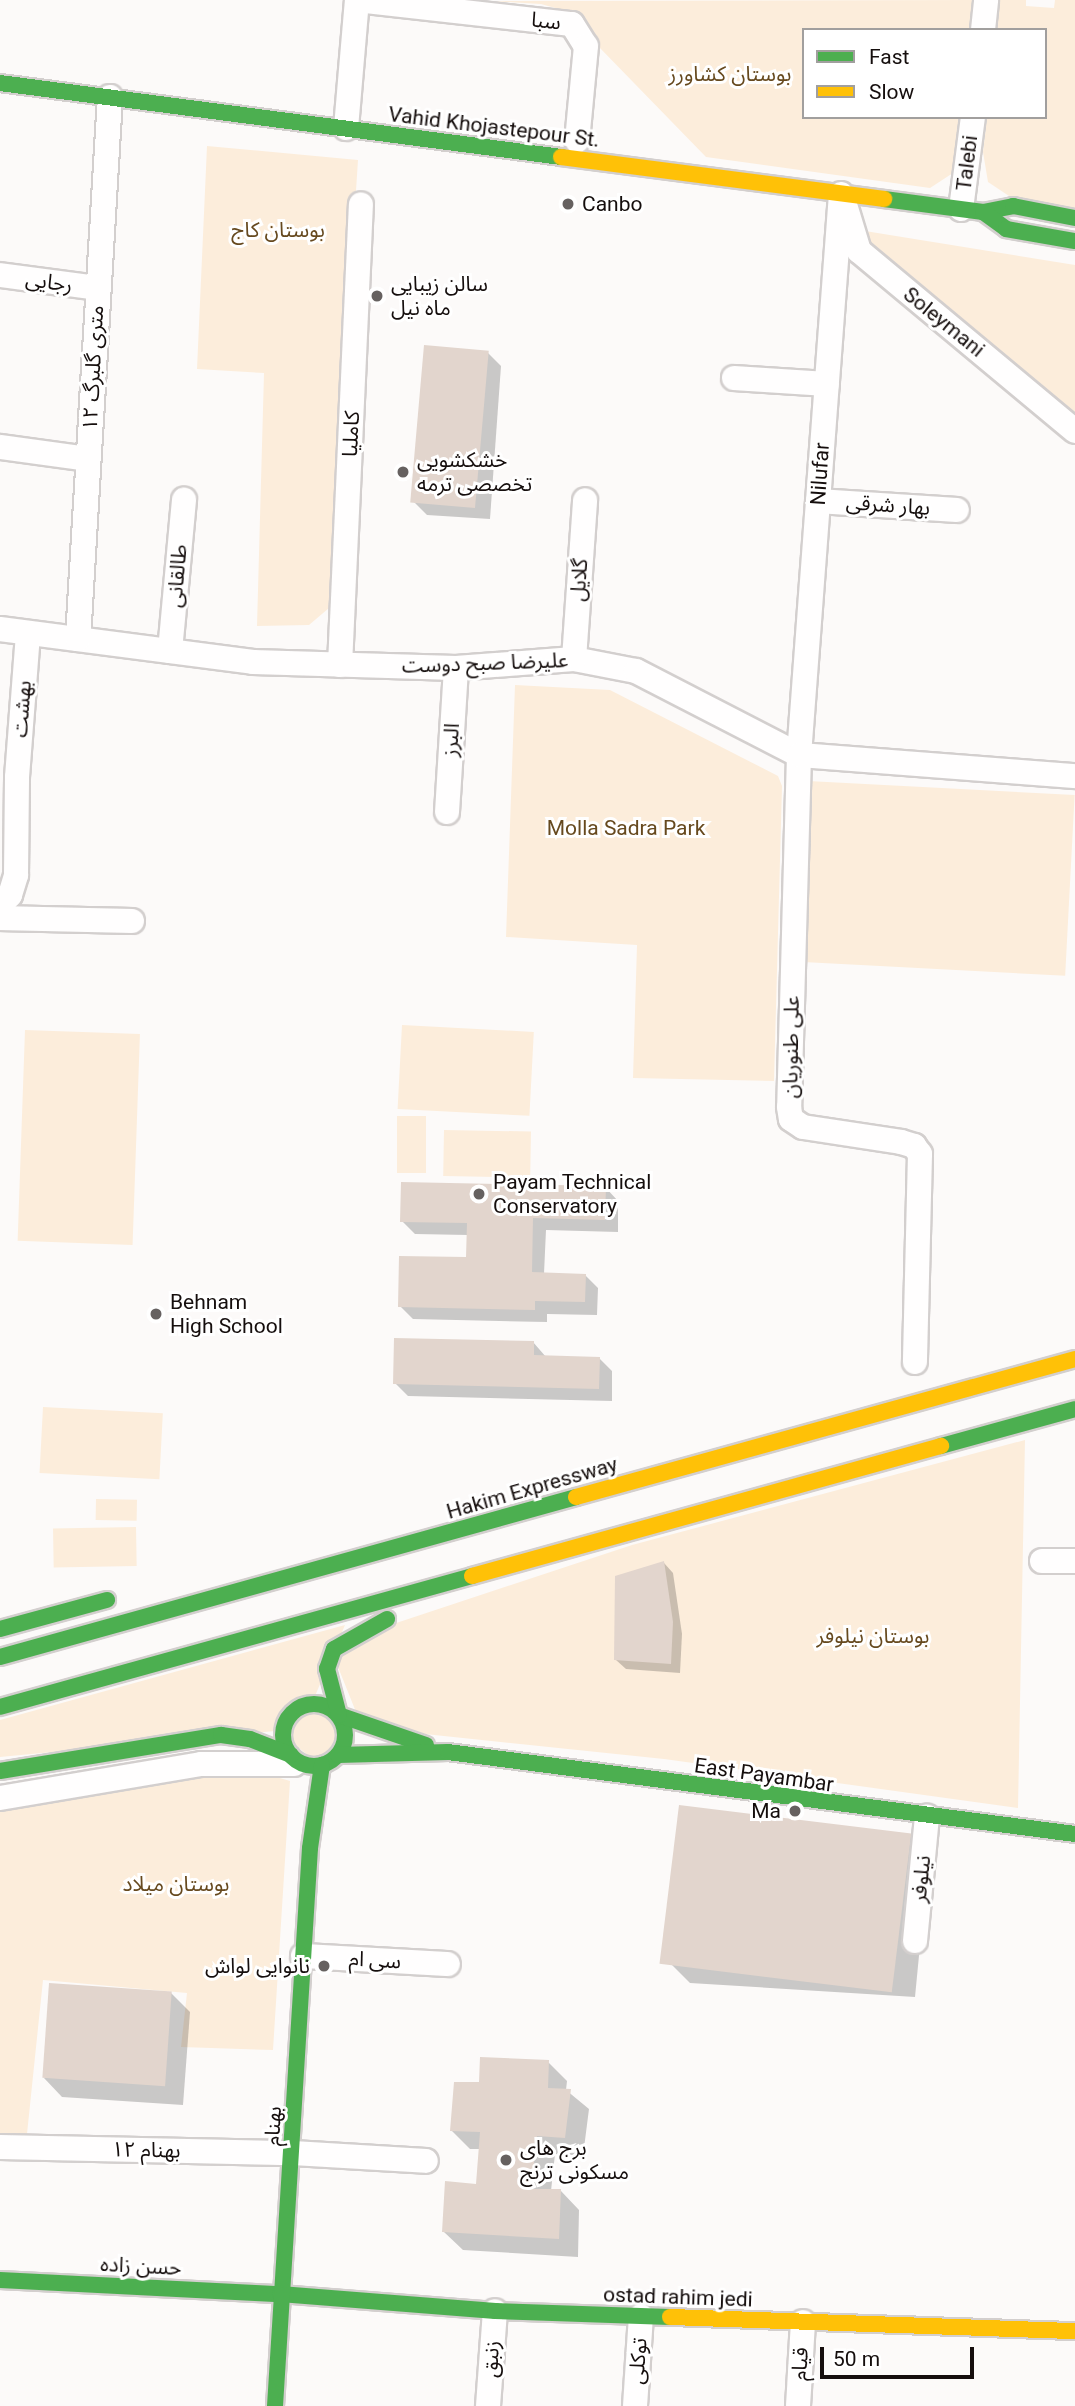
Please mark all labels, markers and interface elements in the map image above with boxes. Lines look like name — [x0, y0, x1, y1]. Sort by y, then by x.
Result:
street label: سبا — [530, 7, 562, 35]
legend — [802, 28, 1047, 119]
text: Fast — [869, 45, 909, 69]
park label: بوستان کشاورز — [669, 61, 791, 87]
text: Slow — [869, 80, 914, 104]
street label: Vahid Khojastepour St. — [387, 102, 601, 152]
street label: Talebi — [951, 134, 983, 192]
place label: Canbo — [582, 191, 642, 217]
marker: Canbo — [560, 196, 576, 212]
park label: بوستان کاج — [231, 217, 325, 243]
street label: رجایی — [24, 266, 74, 298]
place label: سالن زیبایی ماه نیل — [391, 271, 488, 321]
street label: Soleymani — [898, 282, 990, 362]
marker: سالن زیبایی ماه نیل — [369, 288, 385, 304]
street label: ۱۲ متری گلبرگ — [77, 305, 109, 431]
street label: کاملیا — [337, 410, 365, 458]
street label: Nilufar — [805, 442, 835, 506]
place label: خشکشویی تخصصی ترمه — [417, 447, 532, 497]
marker: خشکشویی تخصصی ترمه — [395, 464, 411, 480]
street label: بهار شرقی — [845, 489, 931, 521]
street label: طالقانی — [162, 543, 192, 609]
street label: گلایل — [565, 558, 593, 602]
street label: علیرضا صبح دوست — [401, 648, 569, 678]
street label: بهشت — [7, 680, 37, 738]
street label: البرز — [437, 722, 465, 758]
park label: Molla Sadra Park — [547, 815, 705, 841]
street label: علی طنوریان — [778, 995, 804, 1099]
place label: Payam Technical Conservatory — [493, 1169, 652, 1219]
marker: Payam Technical Conservatory — [471, 1186, 487, 1202]
place label: Behnam High School — [170, 1289, 283, 1339]
marker: Behnam High School — [148, 1306, 164, 1322]
street label: Hakim Expressway — [444, 1452, 620, 1524]
park label: بوستان نیلوفر — [817, 1623, 929, 1649]
street label: East Payambar — [693, 1753, 835, 1797]
place label: Ma — [751, 1798, 781, 1824]
marker: Ma — [787, 1803, 803, 1819]
street label: نیلوفر — [906, 1854, 936, 1904]
park label: بوستان میلاد — [122, 1871, 230, 1897]
street label: سی ام — [348, 1946, 402, 1974]
place label: نانوایی لواش — [205, 1953, 310, 1979]
marker: نانوایی لواش — [316, 1958, 332, 1974]
street label: بهنام — [259, 2105, 287, 2147]
place label: برج های مسکونی ترنج — [520, 2135, 629, 2185]
street label: بهنام ۱۲ — [111, 2137, 181, 2163]
marker: برج های مسکونی ترنج — [498, 2152, 514, 2168]
street label: حسن زاده — [100, 2251, 182, 2281]
street label: ostad rahim jedi — [603, 2282, 753, 2312]
scale bar — [823, 2332, 977, 2376]
street label: توکلی — [624, 2337, 652, 2385]
street label: زنبق — [477, 2340, 505, 2378]
street label: قیام — [787, 2347, 813, 2381]
text: 50 m — [833, 2347, 880, 2371]

